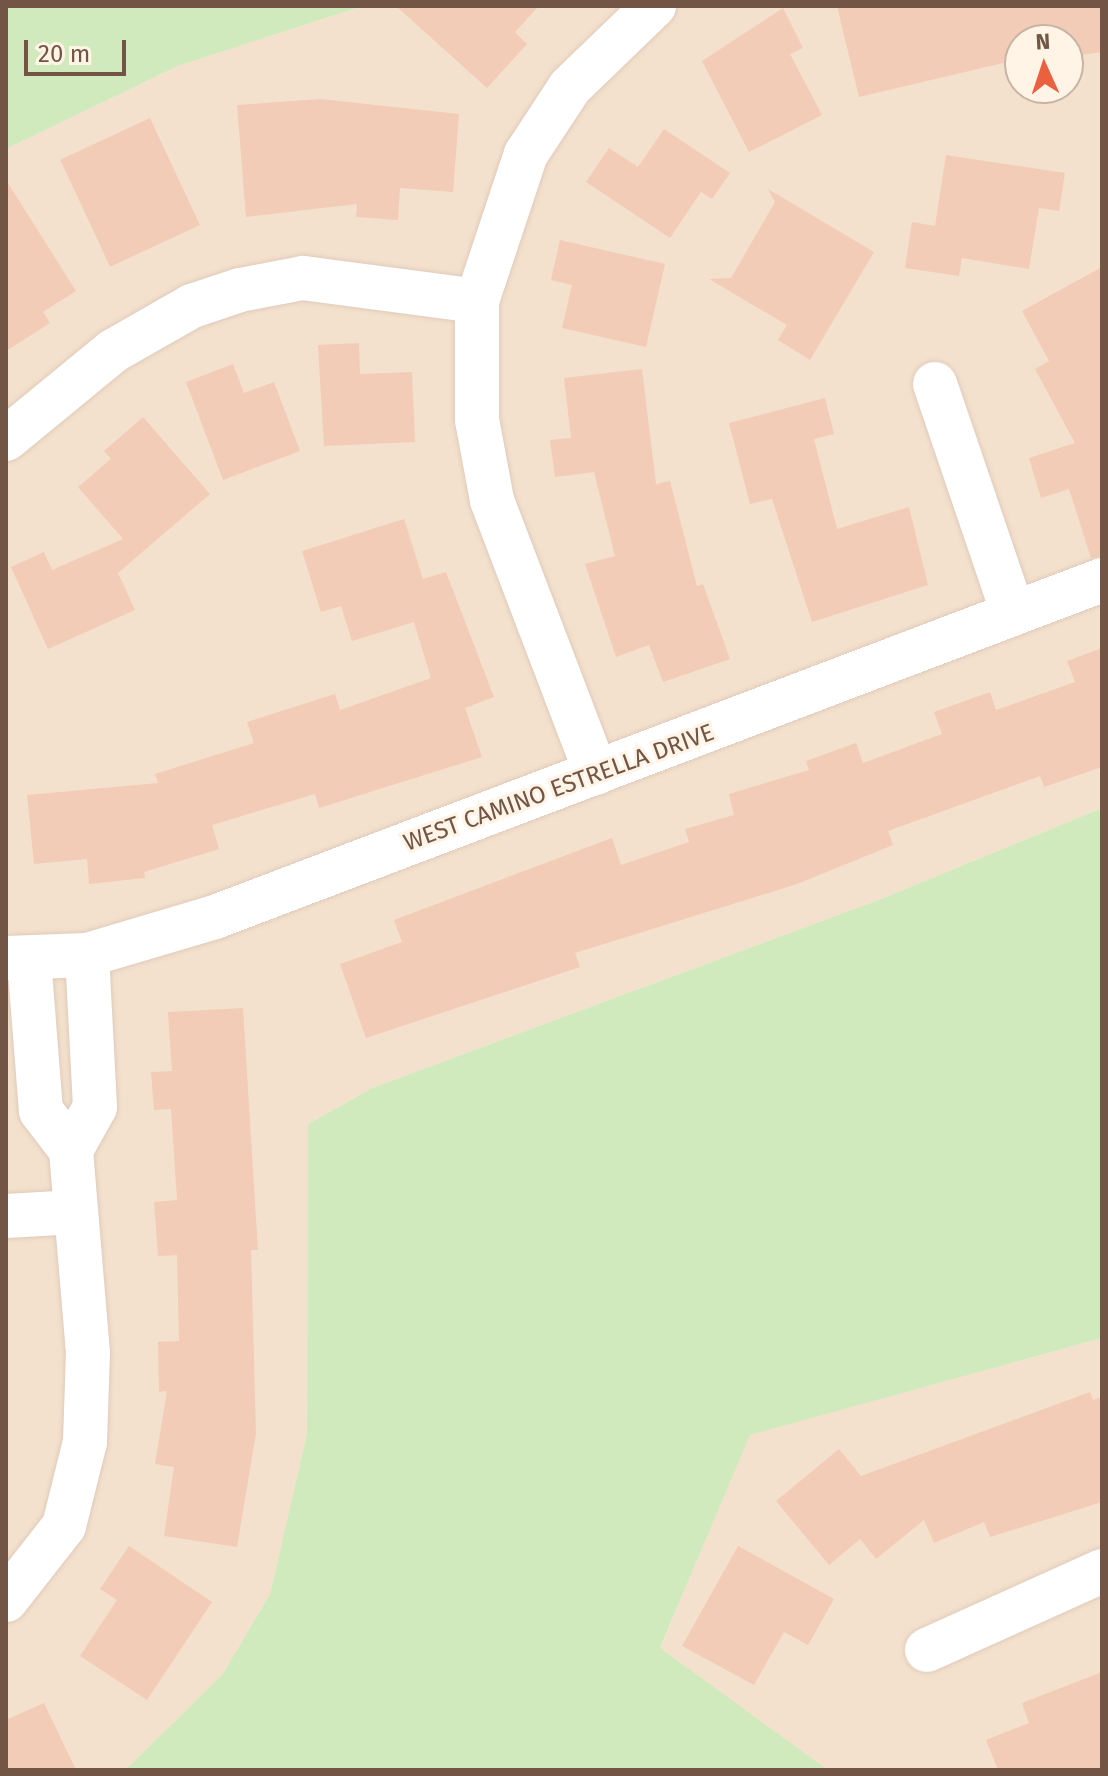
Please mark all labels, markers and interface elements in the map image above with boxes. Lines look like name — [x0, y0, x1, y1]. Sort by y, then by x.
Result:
scale bar — [28, 24, 130, 74]
north arrow — [1004, 24, 1084, 104]
text: N — [1035, 28, 1051, 55]
text: 20 m — [38, 40, 90, 68]
street label: WEST CAMINO ESTRELLA DRIVE — [400, 718, 718, 858]

